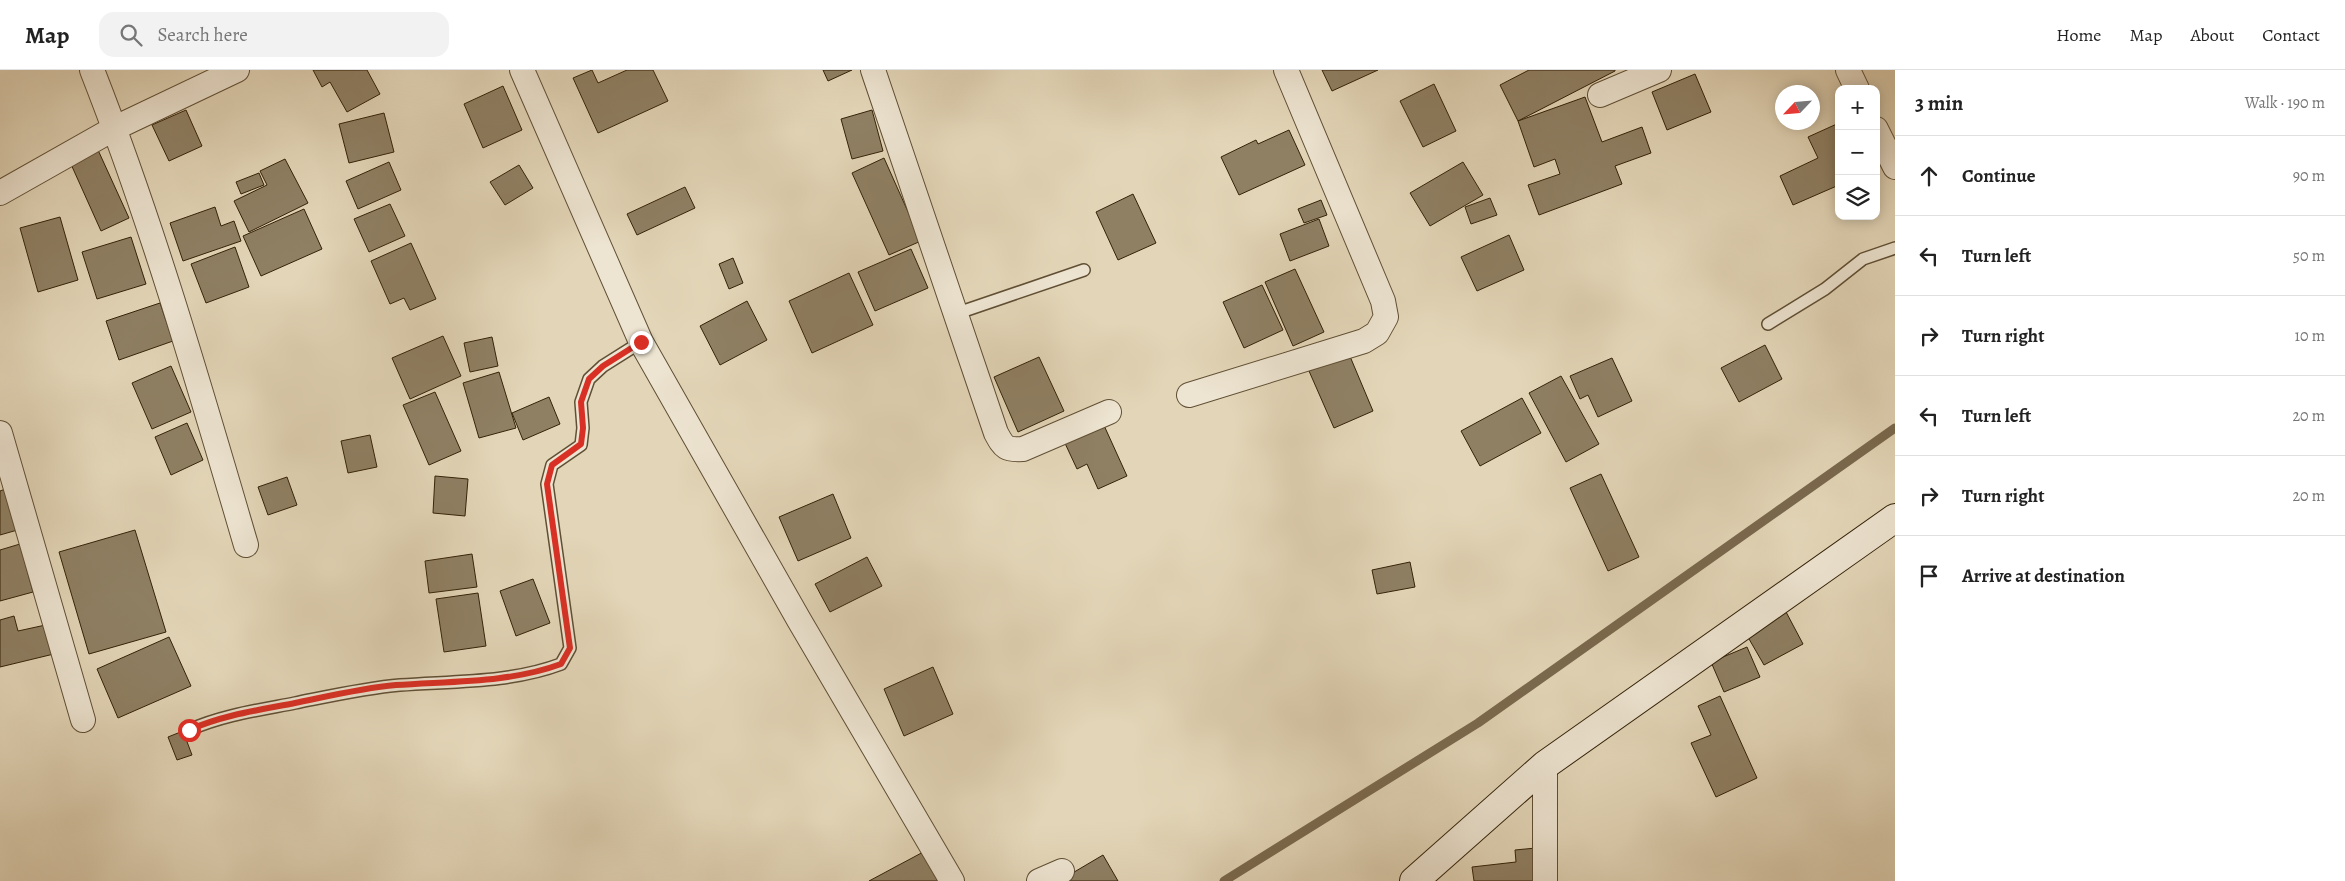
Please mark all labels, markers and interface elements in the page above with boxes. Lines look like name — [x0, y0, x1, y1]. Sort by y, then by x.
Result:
search box — [99, 12, 449, 57]
text: Map — [25, 19, 69, 51]
icon: search — [117, 21, 145, 49]
text: Search here — [157, 22, 248, 48]
text: Home — [2056, 23, 2101, 47]
text: Map — [2129, 23, 2162, 47]
text: About — [2190, 23, 2234, 47]
text: Contact — [2262, 23, 2320, 47]
north arrow — [1775, 85, 1820, 130]
map controls — [1835, 85, 1880, 220]
button: + — [1835, 85, 1880, 130]
text: 3 min — [1915, 89, 1963, 117]
text: Walk · 190 m — [2245, 92, 2325, 114]
button: − — [1835, 130, 1880, 175]
icon: ahead — [1915, 162, 1943, 190]
text: Continue — [1962, 163, 2036, 189]
text: 90 m — [2293, 165, 2325, 187]
button: layers — [1835, 175, 1880, 220]
icon: left — [1915, 242, 1943, 270]
text: Turn left — [1962, 243, 2031, 269]
text: 50 m — [2293, 245, 2325, 267]
icon: right — [1915, 322, 1943, 350]
text: Turn right — [1962, 323, 2044, 349]
text: 10 m — [2295, 325, 2325, 347]
route end — [630, 331, 653, 354]
icon: left — [1915, 402, 1943, 430]
text: Turn left — [1962, 403, 2031, 429]
text: 20 m — [2292, 405, 2325, 427]
icon: right — [1915, 482, 1943, 510]
text: Turn right — [1962, 483, 2044, 509]
text: 20 m — [2292, 485, 2325, 507]
icon: arrive — [1915, 562, 1943, 590]
text: Arrive at destination — [1962, 563, 2125, 589]
route start — [178, 719, 201, 742]

